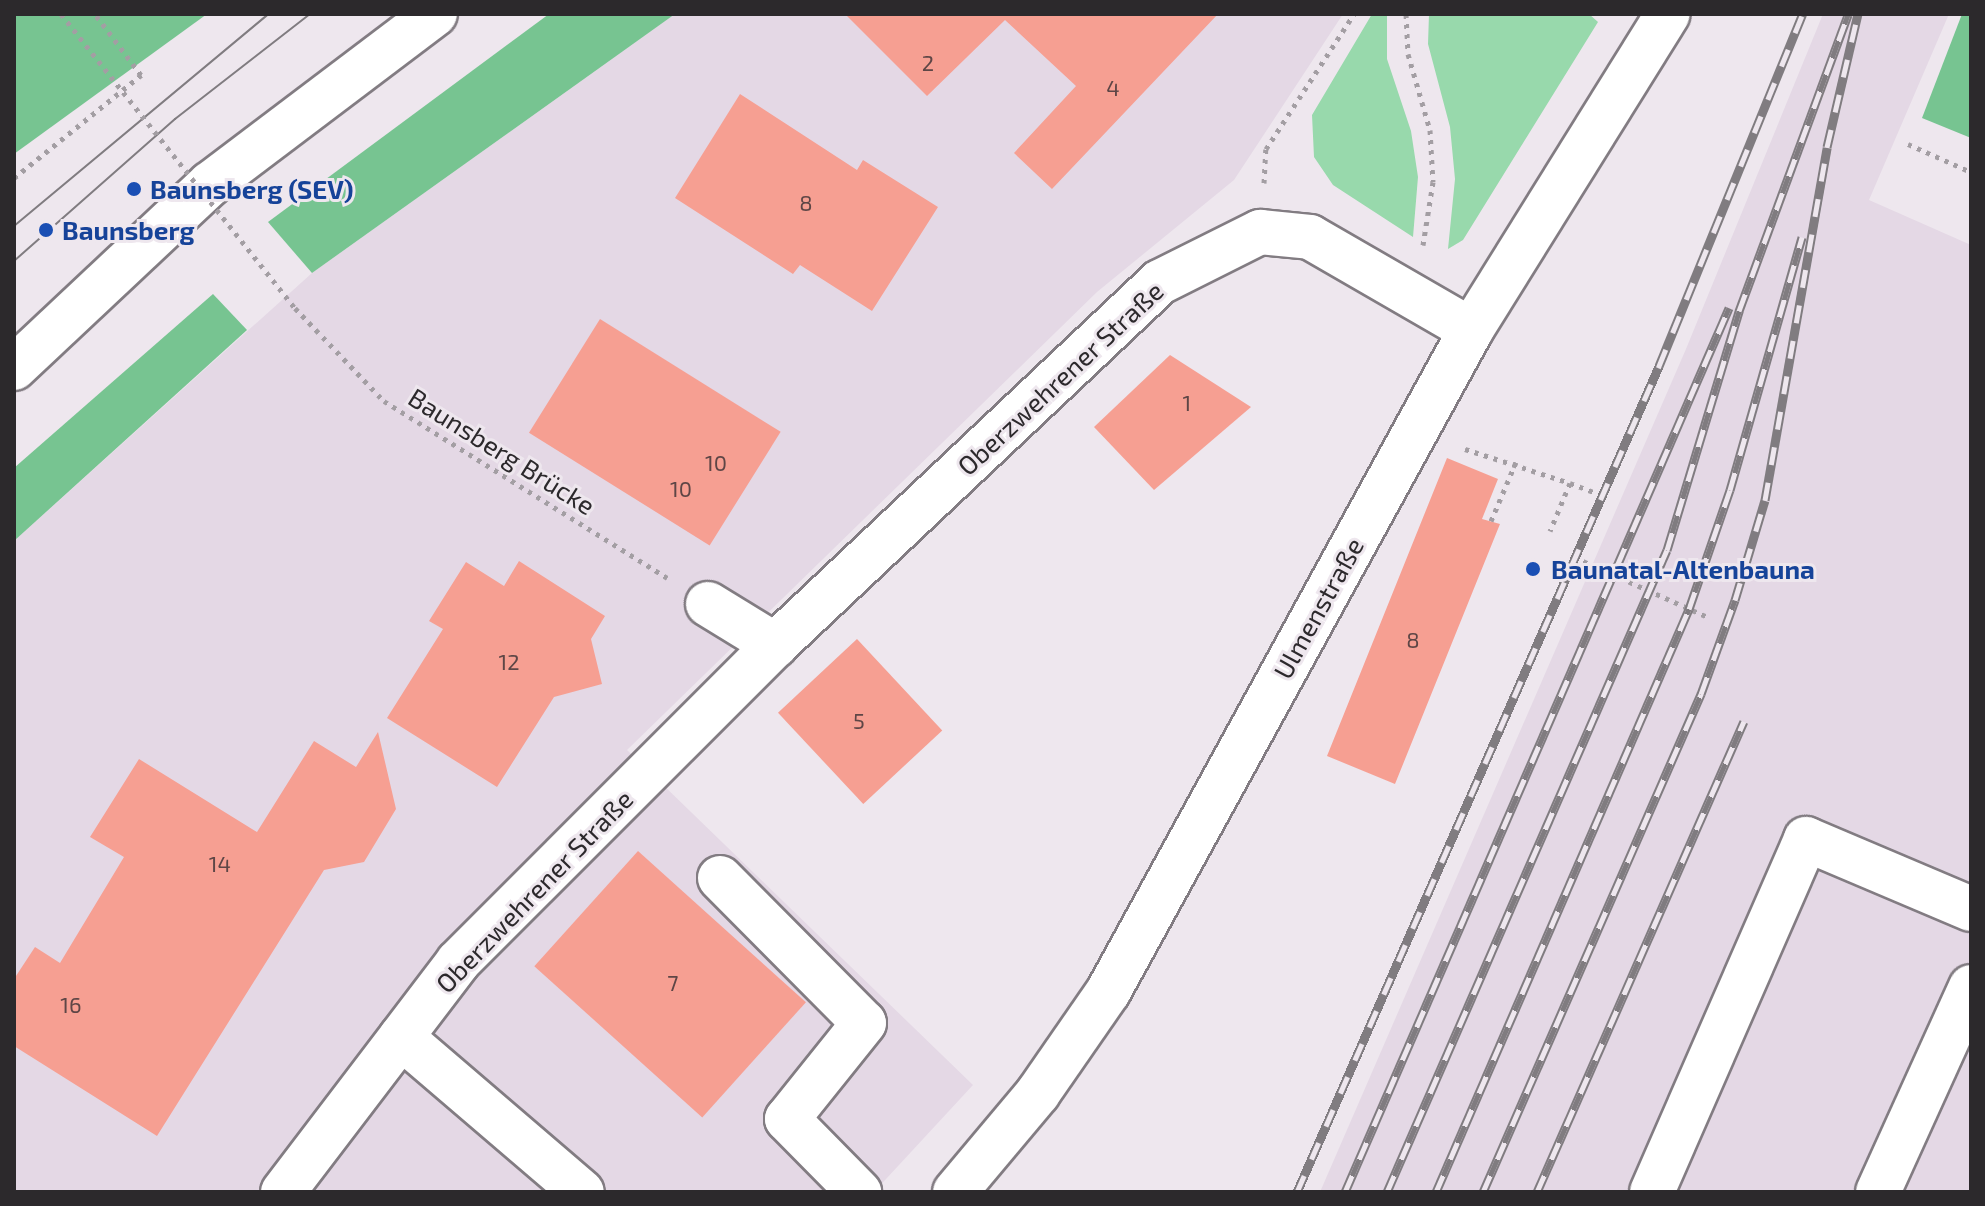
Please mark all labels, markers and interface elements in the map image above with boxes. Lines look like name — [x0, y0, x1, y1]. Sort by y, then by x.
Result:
house number: 2 — [922, 50, 934, 76]
house number: 4 — [1106, 75, 1120, 101]
place label: Baunsberg (SEV) — [150, 173, 354, 205]
marker: Baunsberg (SEV) — [125, 180, 143, 198]
house number: 8 — [799, 190, 813, 216]
place label: Baunsberg — [62, 214, 195, 246]
marker: Baunsberg — [37, 221, 55, 239]
street label: Oberzwehrener Straße — [951, 274, 1169, 482]
street label: Baunsberg Brücke — [403, 381, 601, 521]
house number: 1 — [1183, 390, 1191, 416]
house number: 10 — [705, 450, 727, 476]
house number: 10 — [670, 476, 692, 502]
street label: Ulmenstraße — [1266, 532, 1370, 684]
place label: Baunatal-Altenbauna — [1551, 553, 1815, 585]
marker: Baunatal-Altenbauna — [1522, 558, 1544, 580]
house number: 8 — [1406, 627, 1420, 653]
house number: 12 — [498, 649, 520, 675]
house number: 5 — [853, 708, 865, 734]
street label: Oberzwehrener Straße — [429, 783, 639, 999]
house number: 14 — [209, 851, 231, 877]
house number: 7 — [667, 970, 679, 996]
house number: 16 — [60, 992, 82, 1018]

